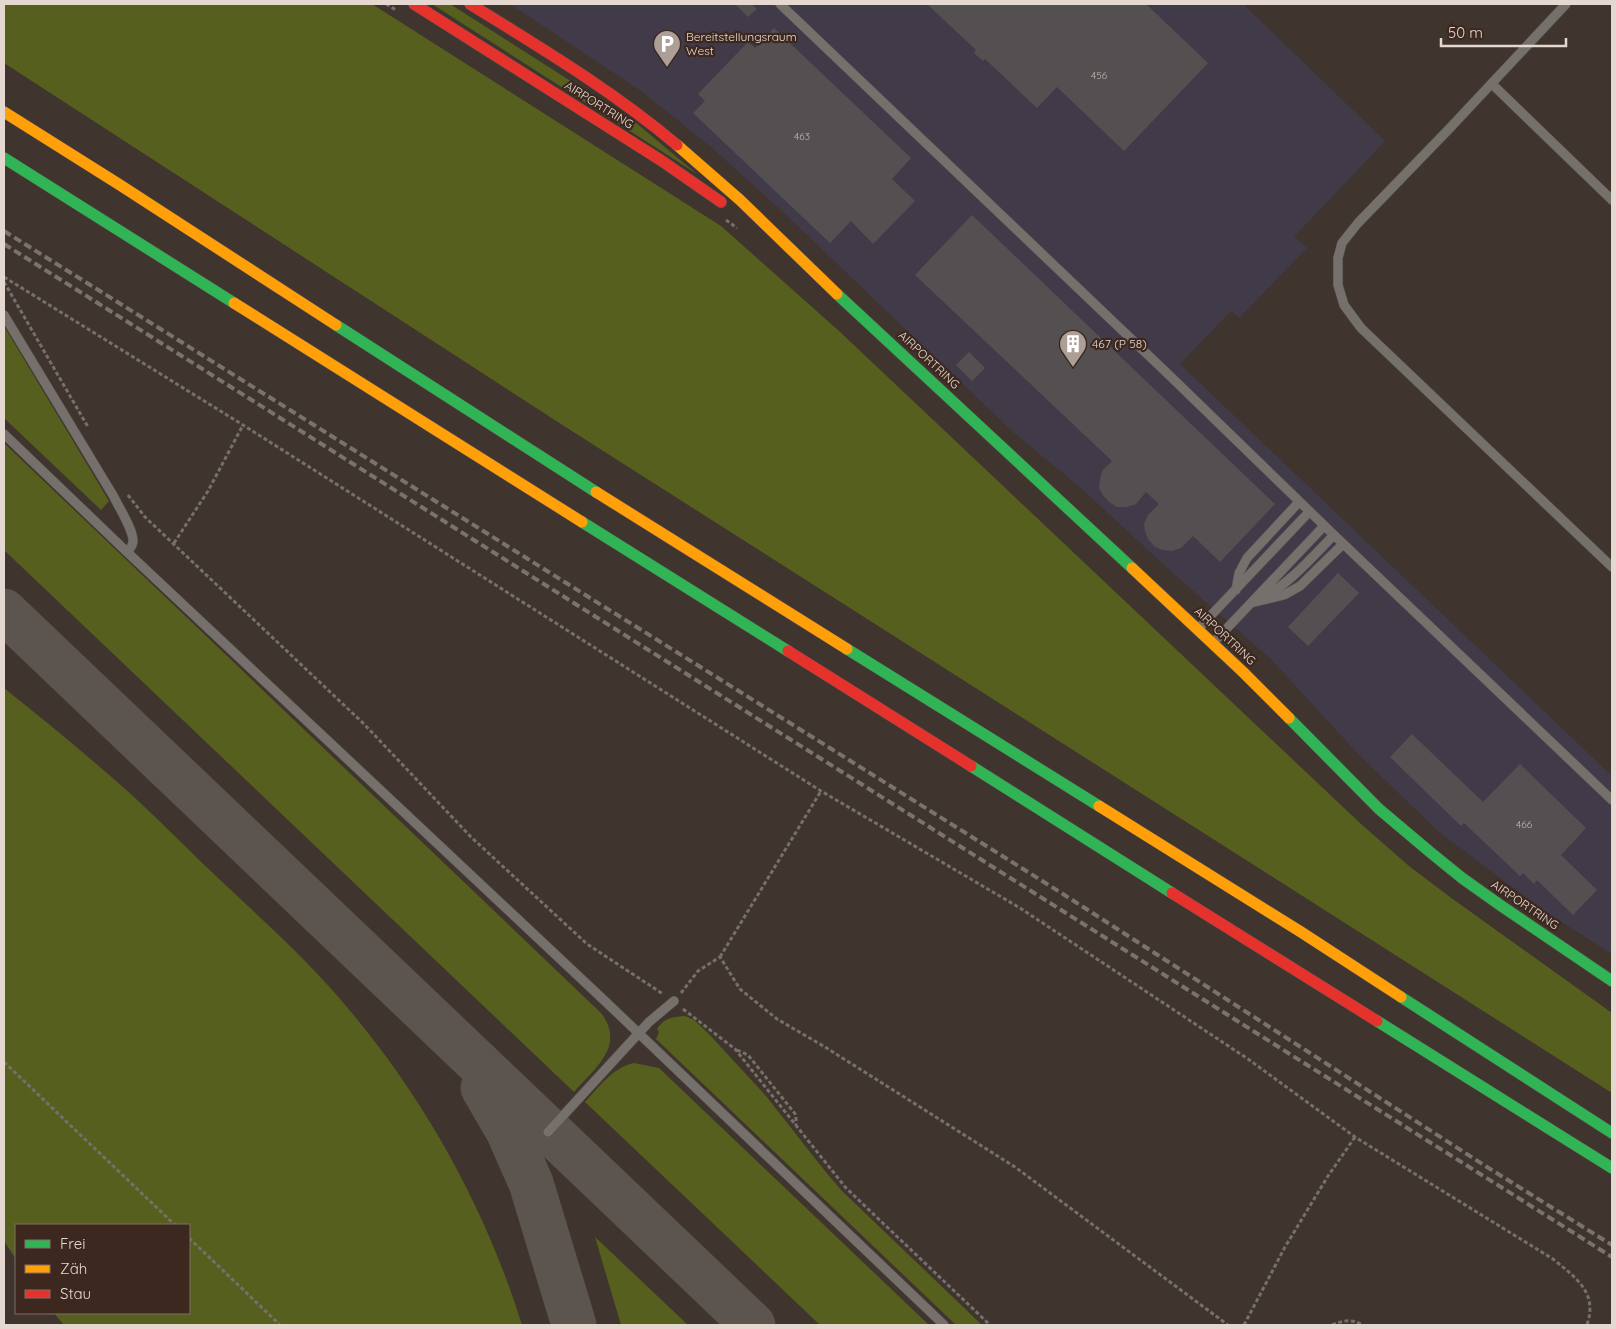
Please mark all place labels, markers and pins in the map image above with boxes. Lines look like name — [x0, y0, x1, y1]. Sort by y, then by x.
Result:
parking icon: Bereitstellungsraum West — [652, 29, 682, 68]
place label: Bereitstellungsraum West — [686, 29, 797, 58]
building icon: 467 (P 58) — [1058, 329, 1088, 368]
place label: 467 (P 58) — [1092, 336, 1147, 351]

